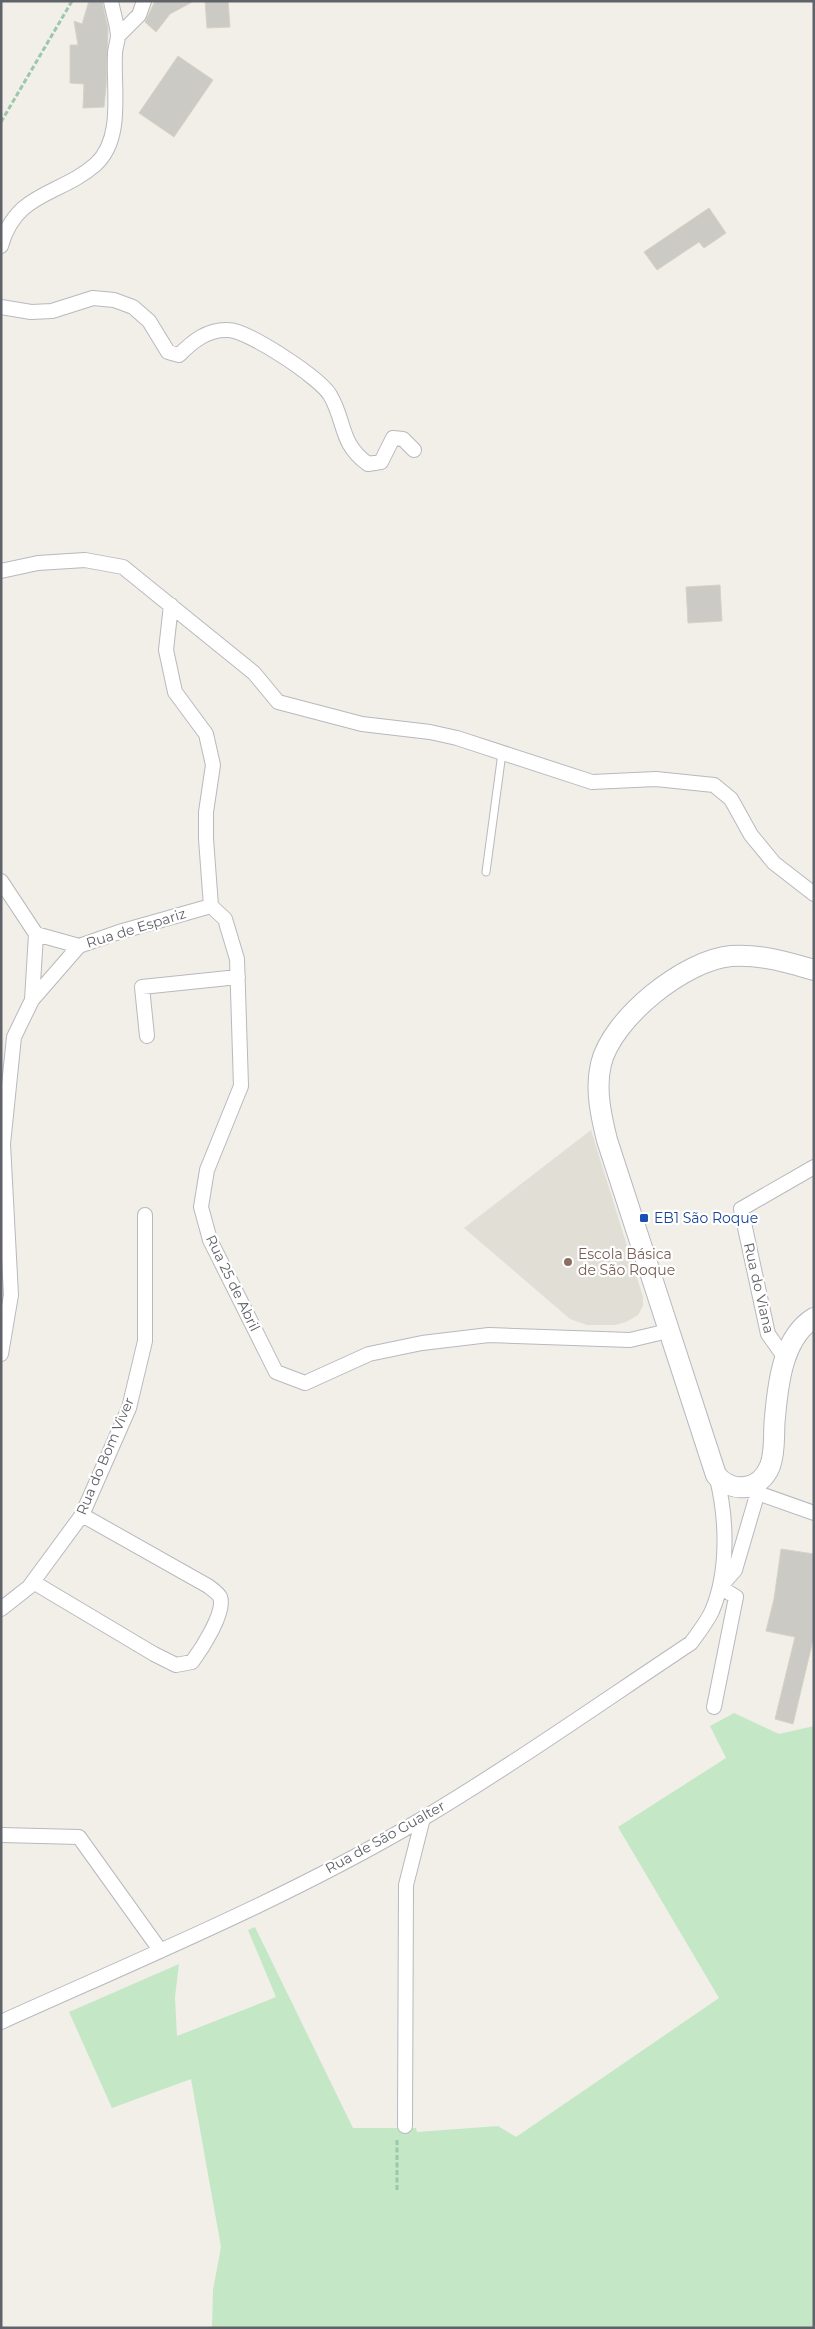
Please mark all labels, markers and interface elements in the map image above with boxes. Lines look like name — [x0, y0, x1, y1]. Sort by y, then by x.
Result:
street label: Rua de Espariz — [84, 904, 188, 952]
place label: EB1 São Roque — [654, 1209, 758, 1227]
marker: EB1 São Roque — [638, 1212, 650, 1224]
street label: Rua 25 de Abril — [202, 1232, 264, 1334]
street label: Rua do Viana — [740, 1241, 778, 1335]
place label: Escola Básica de São Roque — [578, 1245, 675, 1279]
marker: Escola Básica de São Roque — [562, 1256, 574, 1268]
street label: Rua do Bom Viver — [72, 1394, 138, 1518]
street label: Rua de São Gualter — [322, 1796, 448, 1877]

